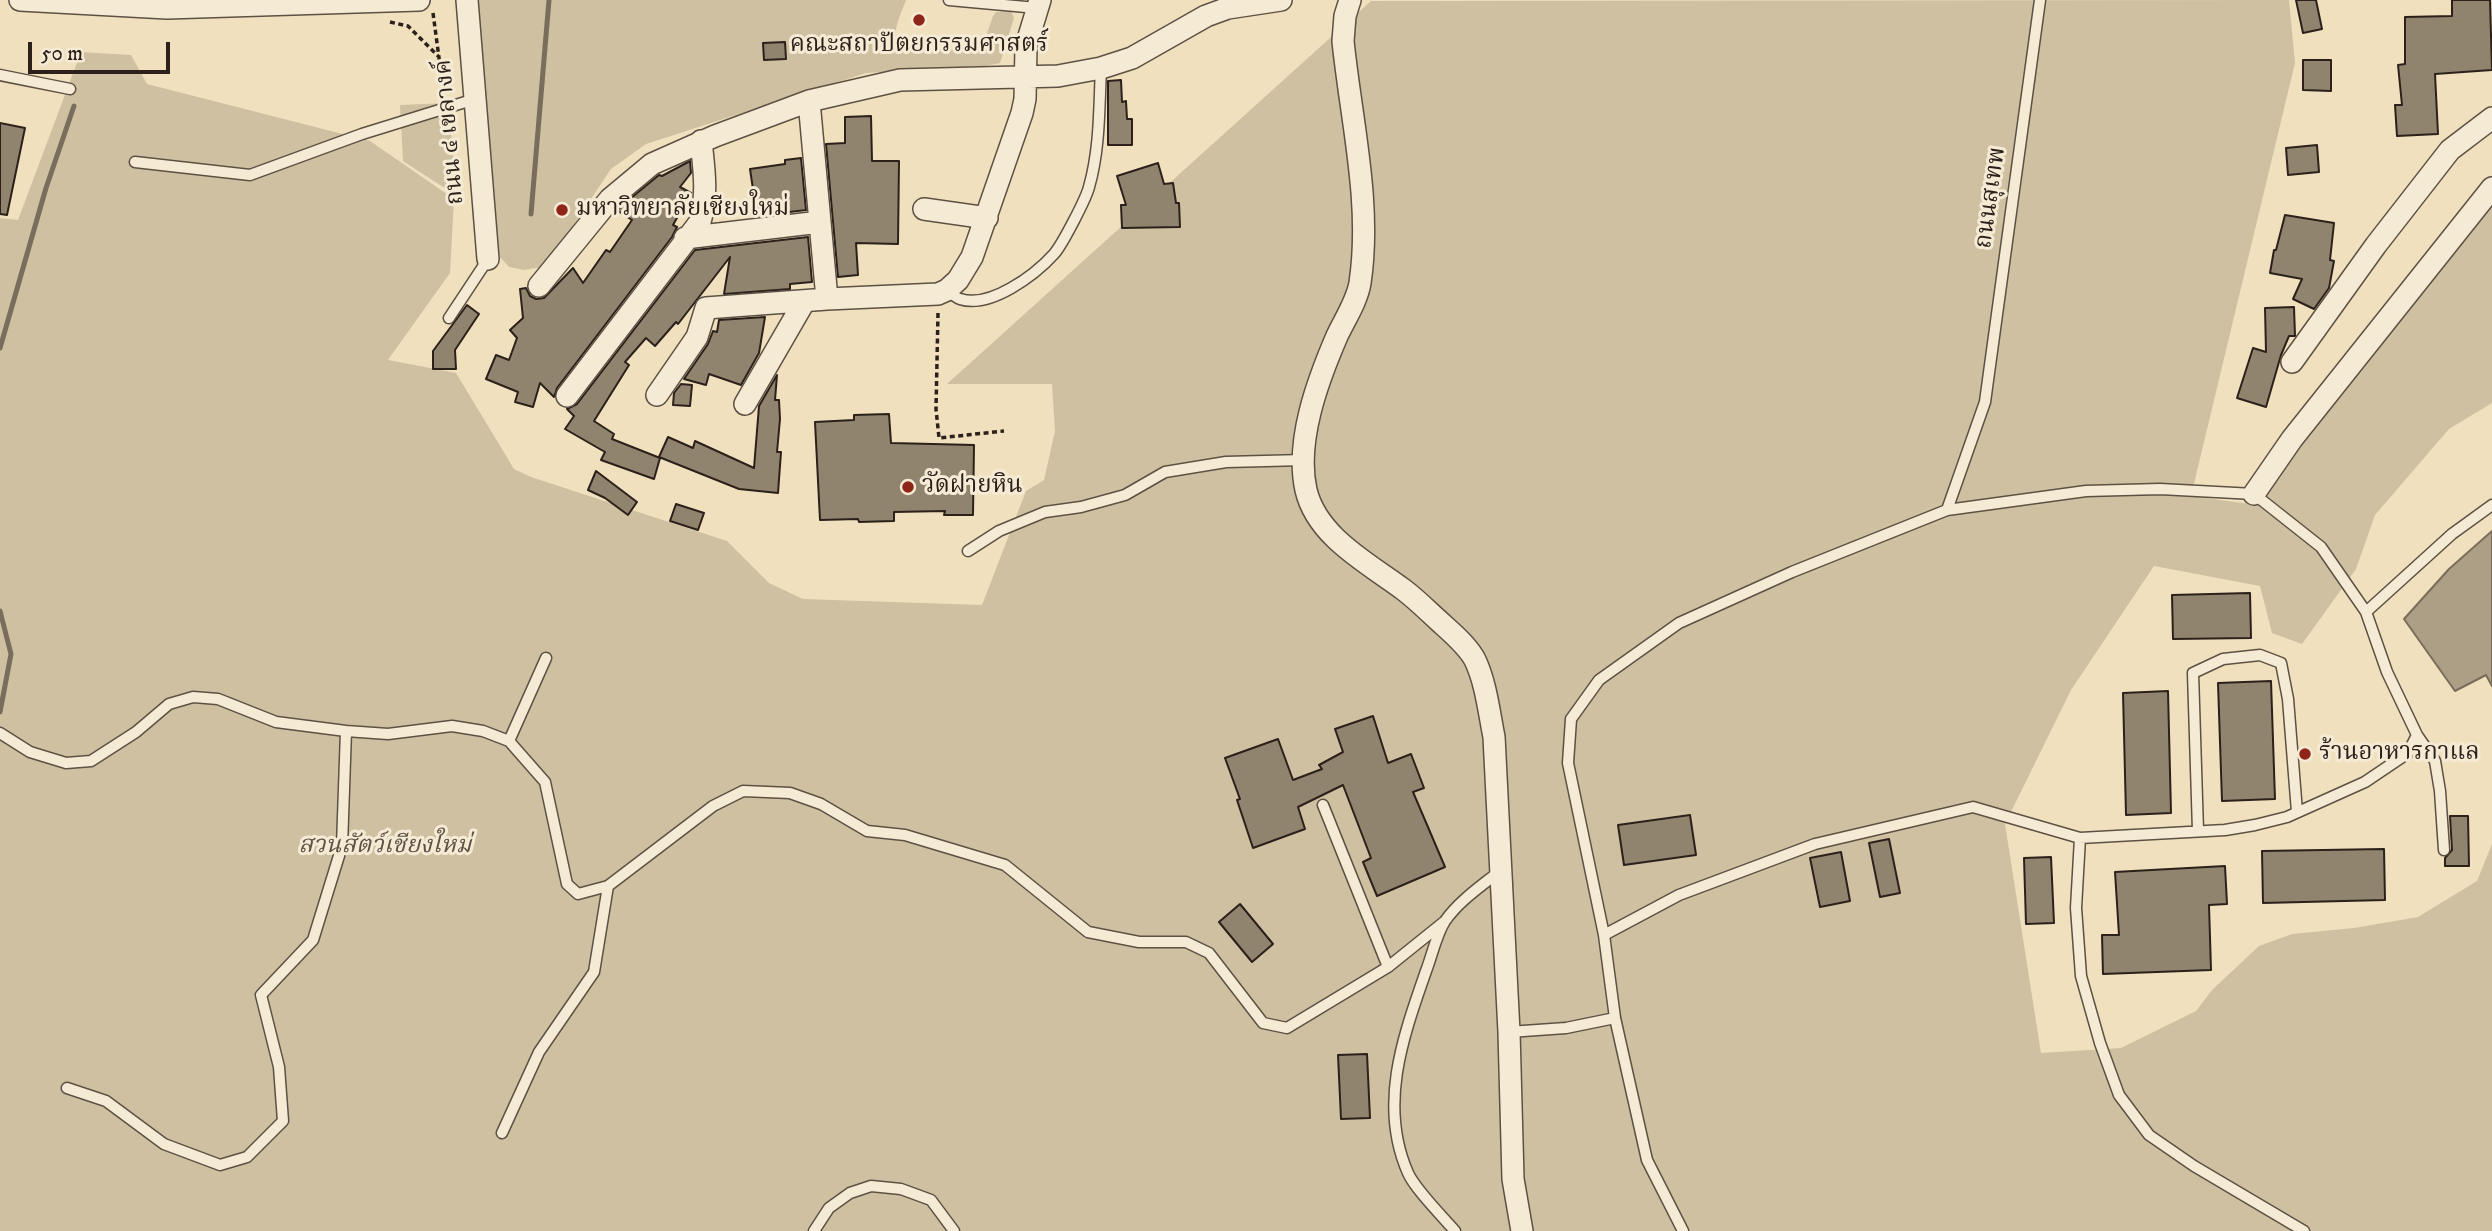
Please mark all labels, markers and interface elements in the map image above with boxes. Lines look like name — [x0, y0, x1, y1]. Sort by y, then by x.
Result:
marker: คณะสถาปัตยกรรมศาสตร์ — [911, 12, 927, 28]
scale bar — [32, 28, 173, 72]
place label: คณะสถาปัตยกรรมศาสตร์ — [790, 32, 1048, 60]
text: 50 m — [41, 41, 83, 67]
street label: ถนน ๔ เขลางค์ — [430, 58, 472, 206]
street label: ถนนสุเทพ — [1971, 145, 2013, 251]
place label: มหาวิทยาลัยเชียงใหม่ — [576, 196, 789, 224]
marker: มหาวิทยาลัยเชียงใหม่ — [554, 202, 570, 218]
place label: วัดฝายหิน — [922, 473, 1023, 501]
marker: วัดฝายหิน — [900, 479, 916, 495]
place label: ร้านอาหารกาแล — [2319, 740, 2480, 768]
marker: ร้านอาหารกาแล — [2297, 746, 2313, 762]
park label: สวนสัตว์เชียงใหม่ — [298, 833, 472, 861]

